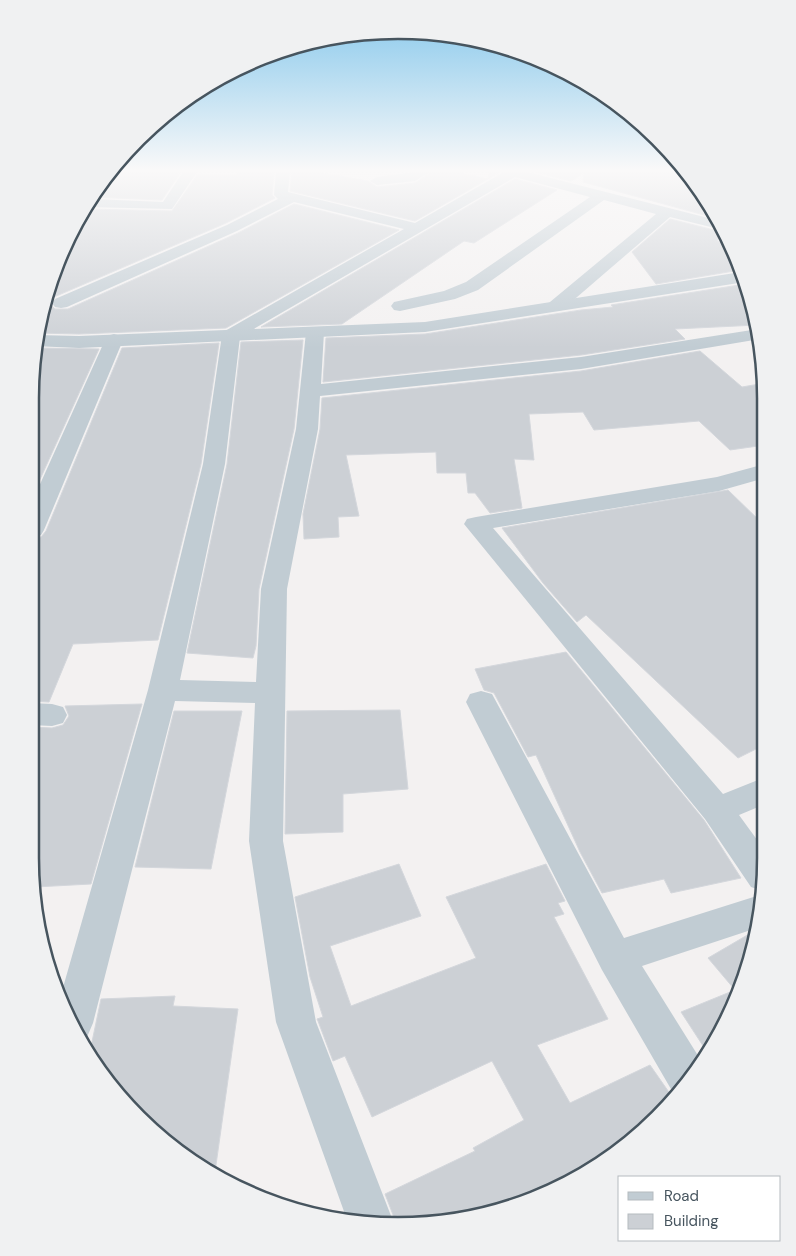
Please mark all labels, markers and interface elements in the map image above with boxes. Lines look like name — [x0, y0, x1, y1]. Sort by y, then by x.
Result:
legend — [618, 1176, 781, 1241]
text: Road — [664, 1186, 699, 1206]
text: Building — [664, 1211, 719, 1231]

